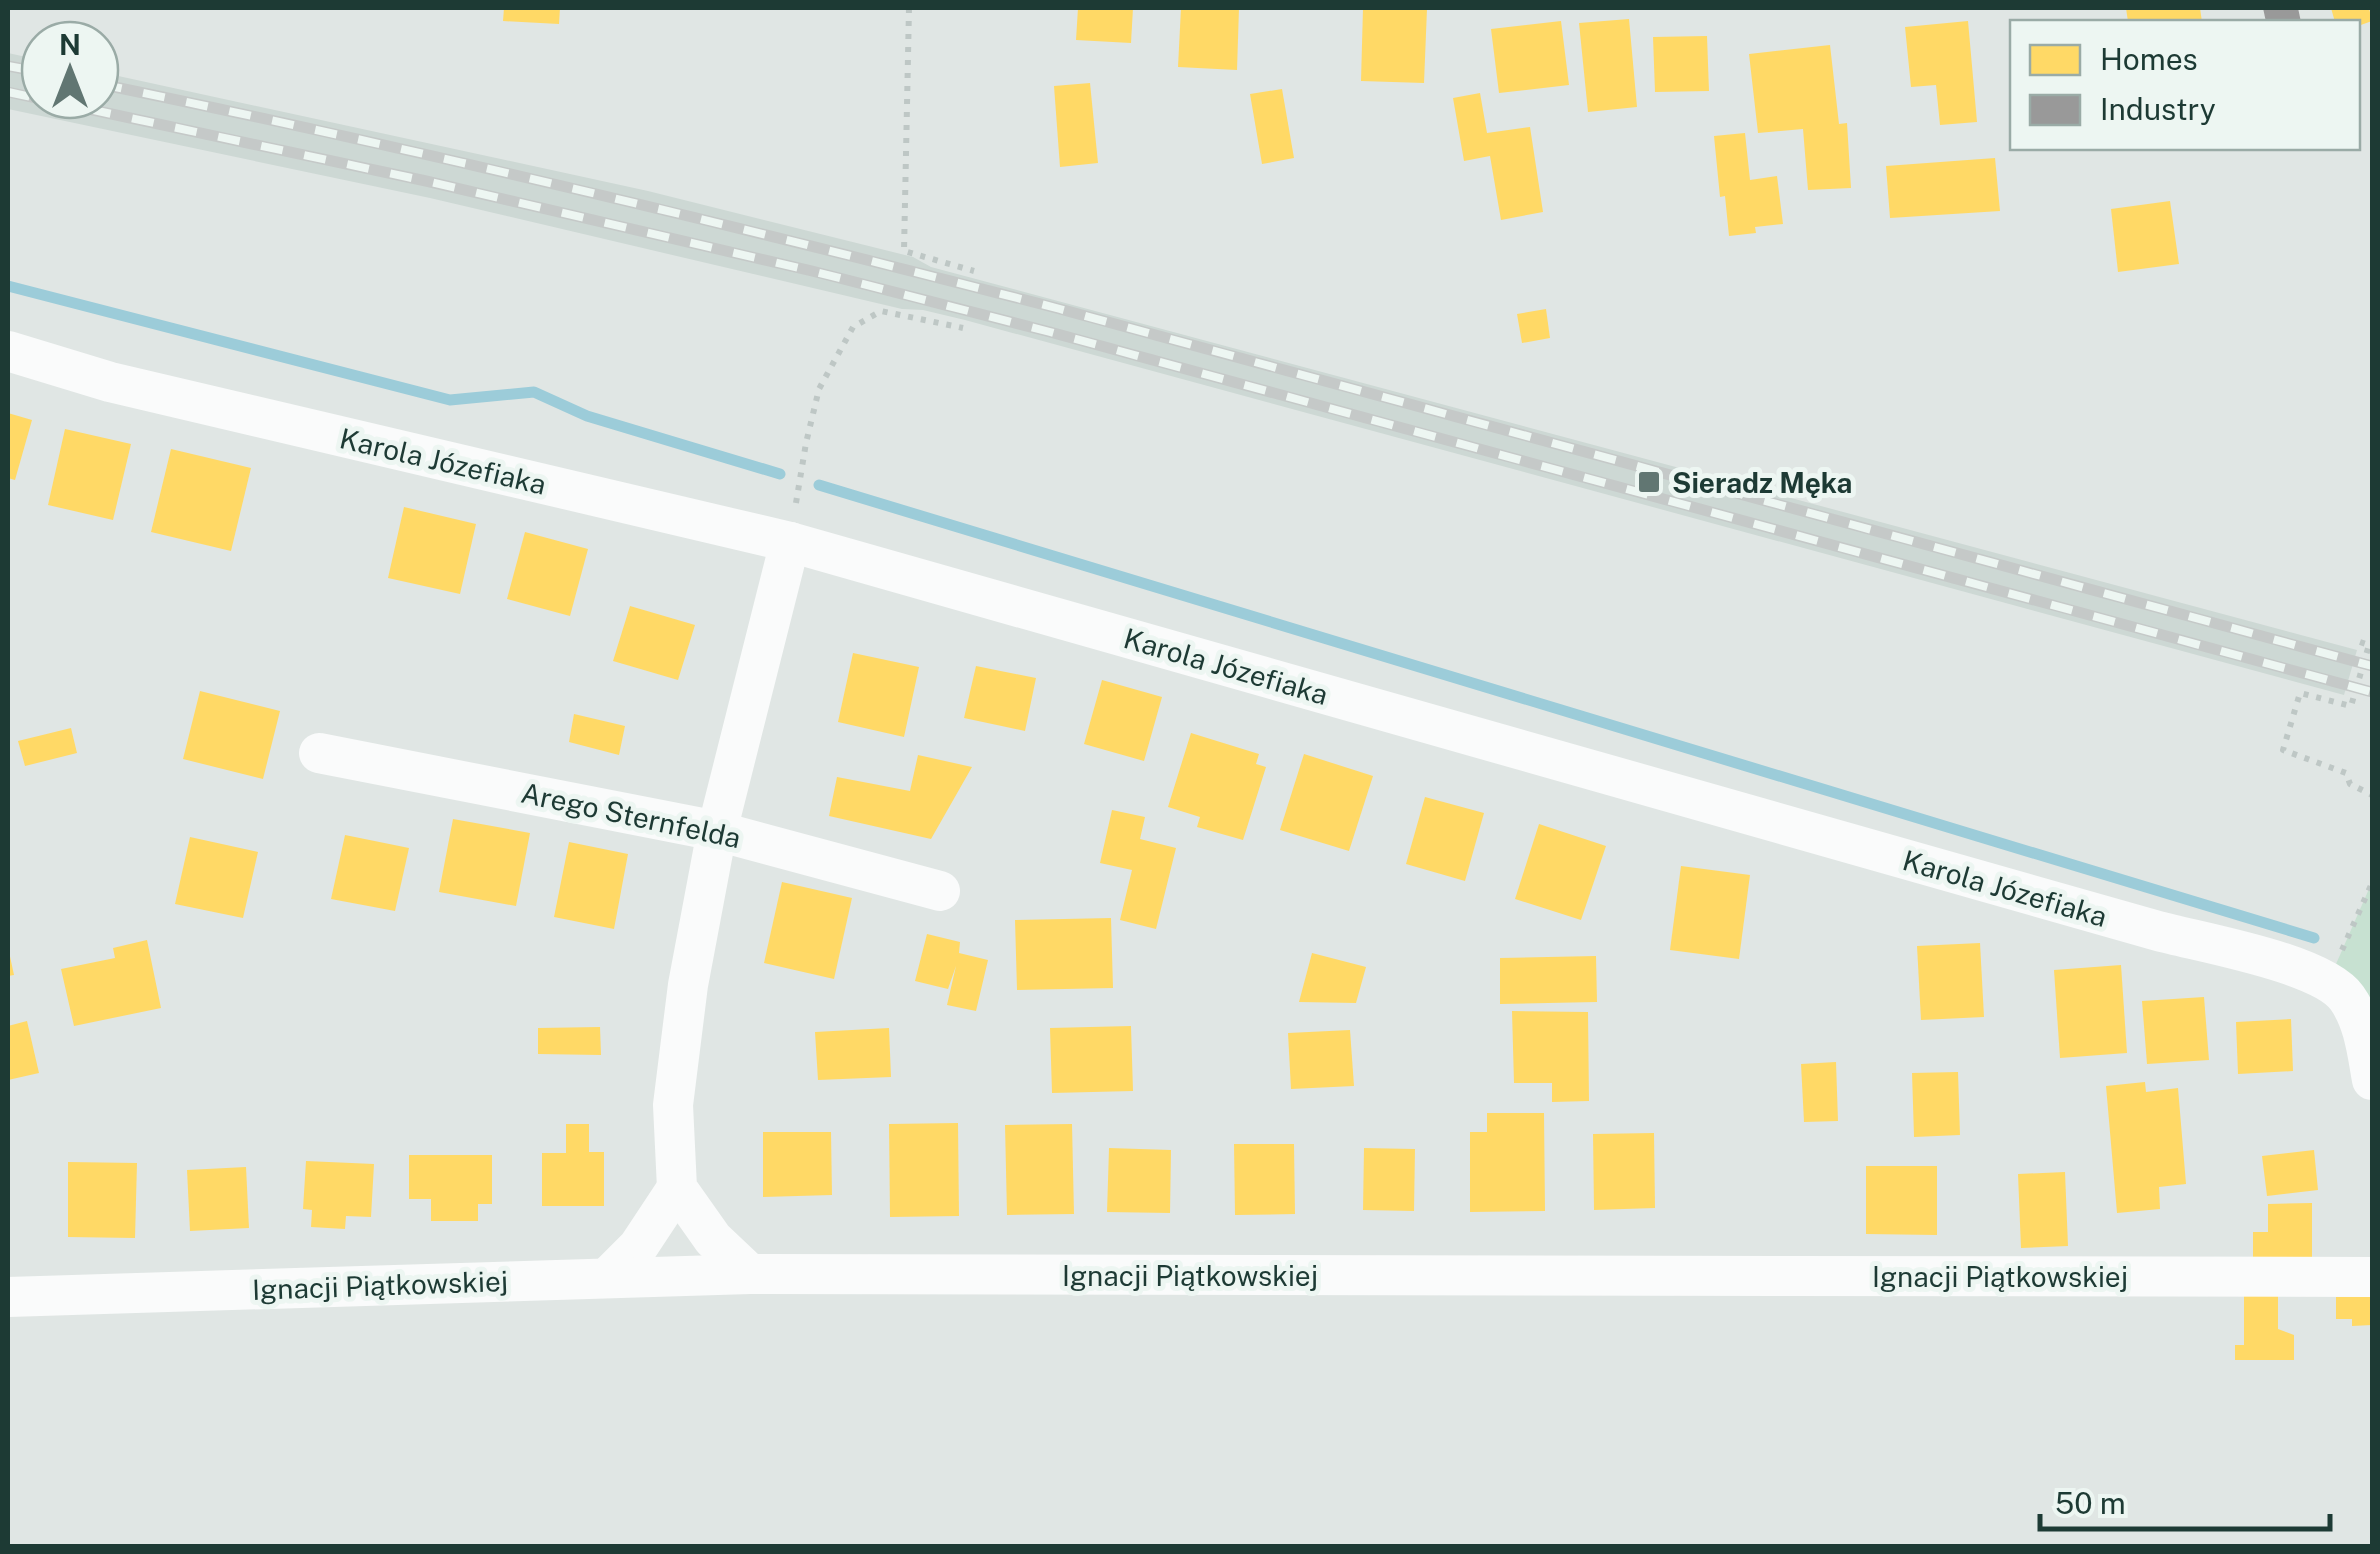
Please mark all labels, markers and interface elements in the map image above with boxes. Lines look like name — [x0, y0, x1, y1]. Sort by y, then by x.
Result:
north arrow — [20, 20, 120, 120]
legend — [2010, 20, 2360, 150]
text: N — [59, 28, 81, 61]
text: Homes — [2100, 41, 2198, 77]
text: Industry — [2100, 91, 2216, 127]
street label: Karola Józefiaka — [337, 421, 549, 501]
place label: Sieradz Męka — [1672, 466, 1852, 499]
marker: Sieradz Męka — [1636, 469, 1662, 495]
street label: Karola Józefiaka — [1120, 621, 1332, 711]
street label: Arego Sternfelda — [518, 776, 744, 854]
street label: Karola Józefiaka — [1899, 843, 2111, 933]
street label: Ignacji Piątkowskiej — [1062, 1259, 1318, 1292]
street label: Ignacji Piątkowskiej — [1872, 1260, 2128, 1293]
street label: Ignacji Piątkowskiej — [251, 1264, 509, 1306]
scale bar — [2040, 1469, 2330, 1531]
text: 50 m — [2055, 1485, 2126, 1521]

